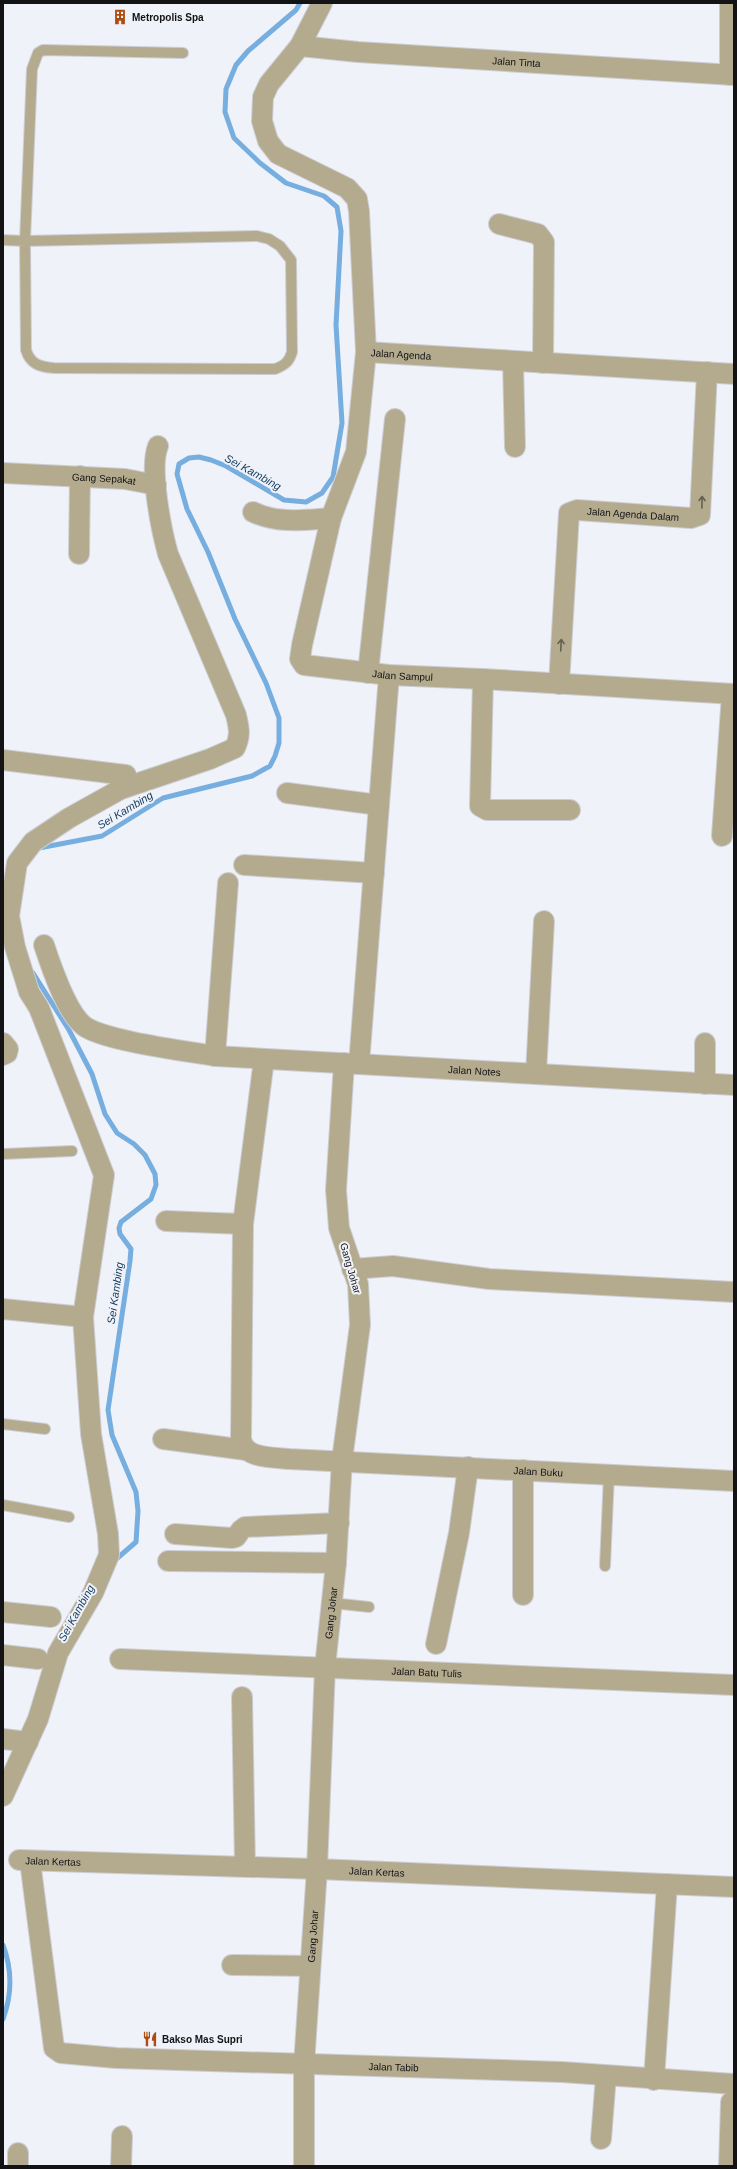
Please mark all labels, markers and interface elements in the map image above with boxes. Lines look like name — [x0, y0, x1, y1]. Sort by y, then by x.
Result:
building icon: Metropolis Spa — [111, 8, 129, 26]
place label: Metropolis Spa — [132, 12, 204, 23]
street label: Jalan Tinta — [492, 55, 541, 69]
street label: Jalan Agenda — [370, 347, 432, 362]
water label: Sei Kambing — [223, 452, 284, 493]
street label: Gang Sepakat — [72, 471, 137, 487]
one-way arrow — [698, 496, 706, 509]
street label: Jalan Agenda Dalam — [587, 506, 679, 523]
one-way arrow — [558, 639, 565, 652]
street label: Jalan Sampul — [372, 668, 433, 683]
water label: Sei Kambing — [95, 788, 156, 831]
street label: Jalan Notes — [448, 1064, 501, 1078]
street label: Gang Johar — [338, 1242, 363, 1295]
water label: Sei Kambing — [105, 1260, 125, 1325]
street label: Jalan Buku — [513, 1465, 563, 1479]
water label: Sei Kambing — [56, 1582, 97, 1643]
street label: Gang Johar — [323, 1586, 340, 1640]
street label: Jalan Batu Tulis — [391, 1665, 462, 1679]
street label: Jalan Kertas — [25, 1855, 81, 1868]
street label: Jalan Kertas — [349, 1865, 405, 1879]
street label: Gang Johar — [306, 1909, 320, 1963]
restaurant icon: Bakso Mas Supri — [141, 2030, 159, 2048]
place label: Bakso Mas Supri — [162, 2034, 243, 2045]
street label: Jalan Tabib — [368, 2061, 419, 2074]

